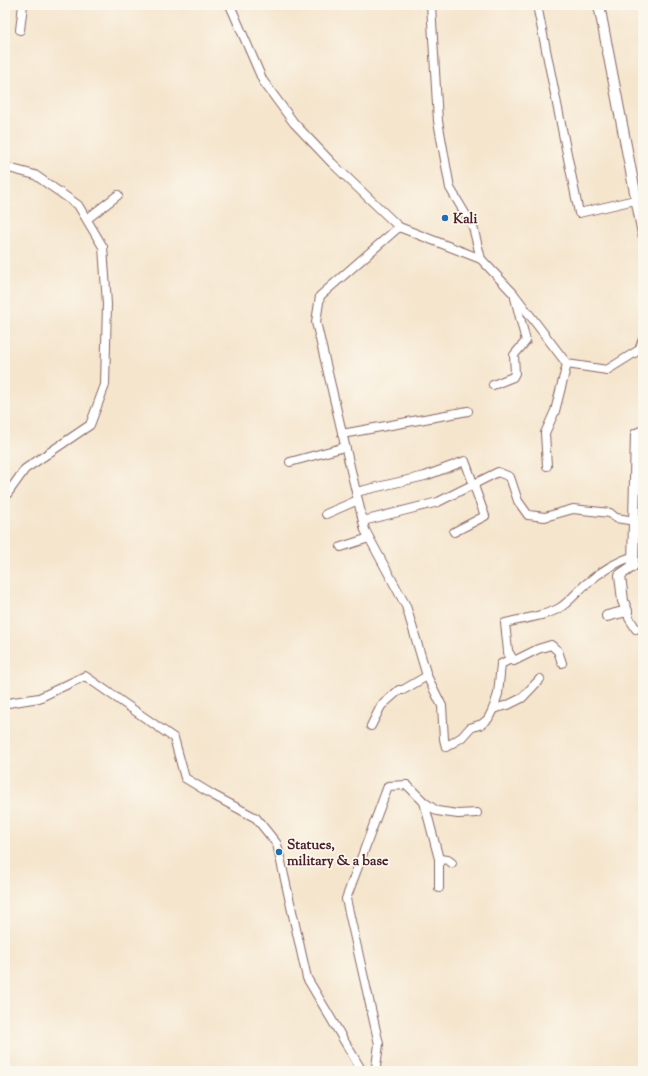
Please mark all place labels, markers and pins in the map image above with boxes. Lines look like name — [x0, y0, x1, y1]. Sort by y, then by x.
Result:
place label: Kali — [453, 210, 477, 230]
marker: Kali — [440, 213, 450, 223]
place label: Statues, military & a base — [287, 836, 389, 872]
marker: Statues, military & a base — [274, 847, 284, 857]

